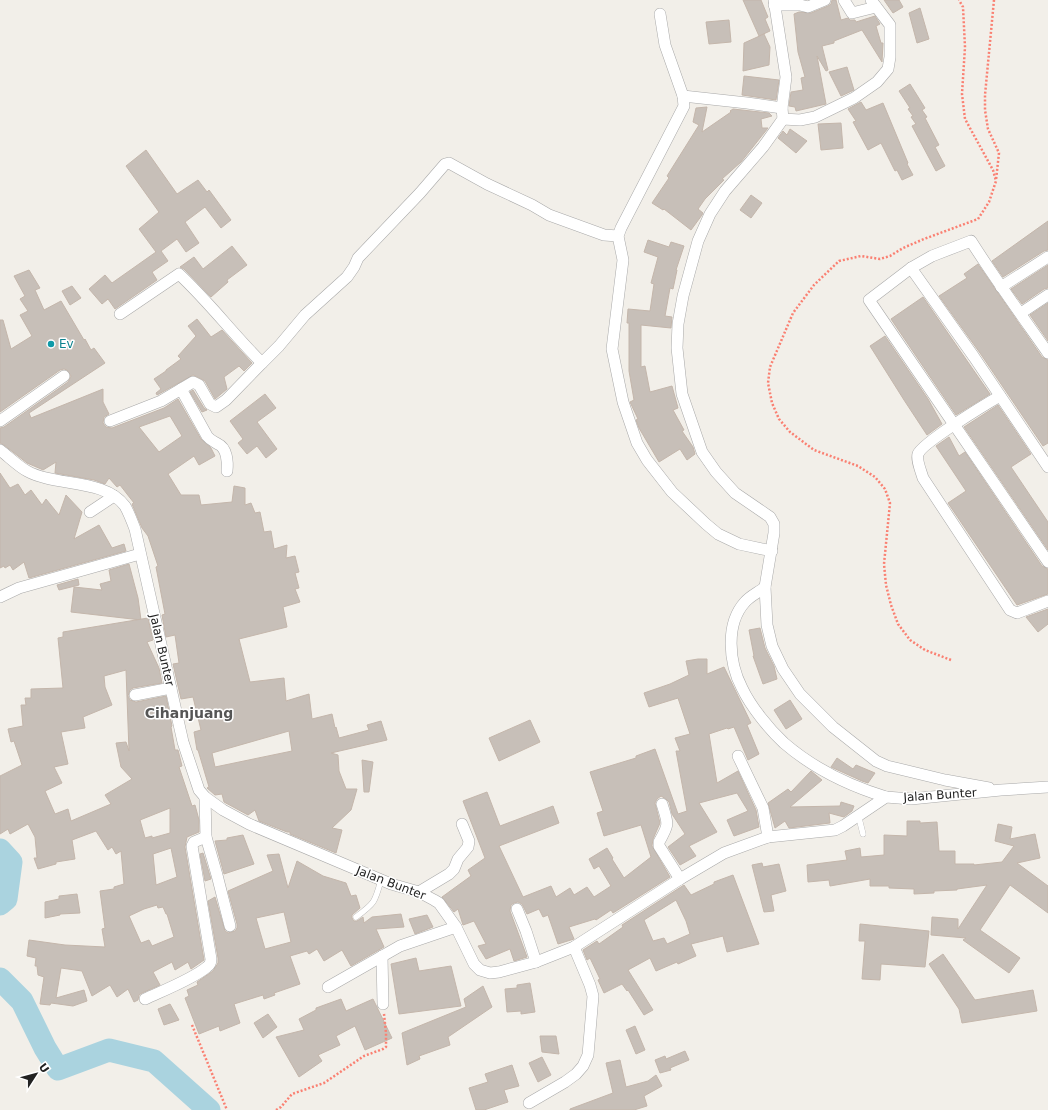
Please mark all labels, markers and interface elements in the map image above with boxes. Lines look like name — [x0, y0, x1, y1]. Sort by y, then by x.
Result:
place label: Ev — [59, 337, 74, 351]
marker: Ev — [46, 339, 56, 349]
street label: Jalan Bunter — [147, 612, 177, 687]
district label: Cihanjuang — [145, 705, 233, 721]
street label: Jalan Bunter — [902, 785, 977, 805]
street label: Jalan Bunter — [353, 863, 428, 903]
north arrow — [16, 1054, 56, 1094]
text: U — [36, 1061, 52, 1076]

